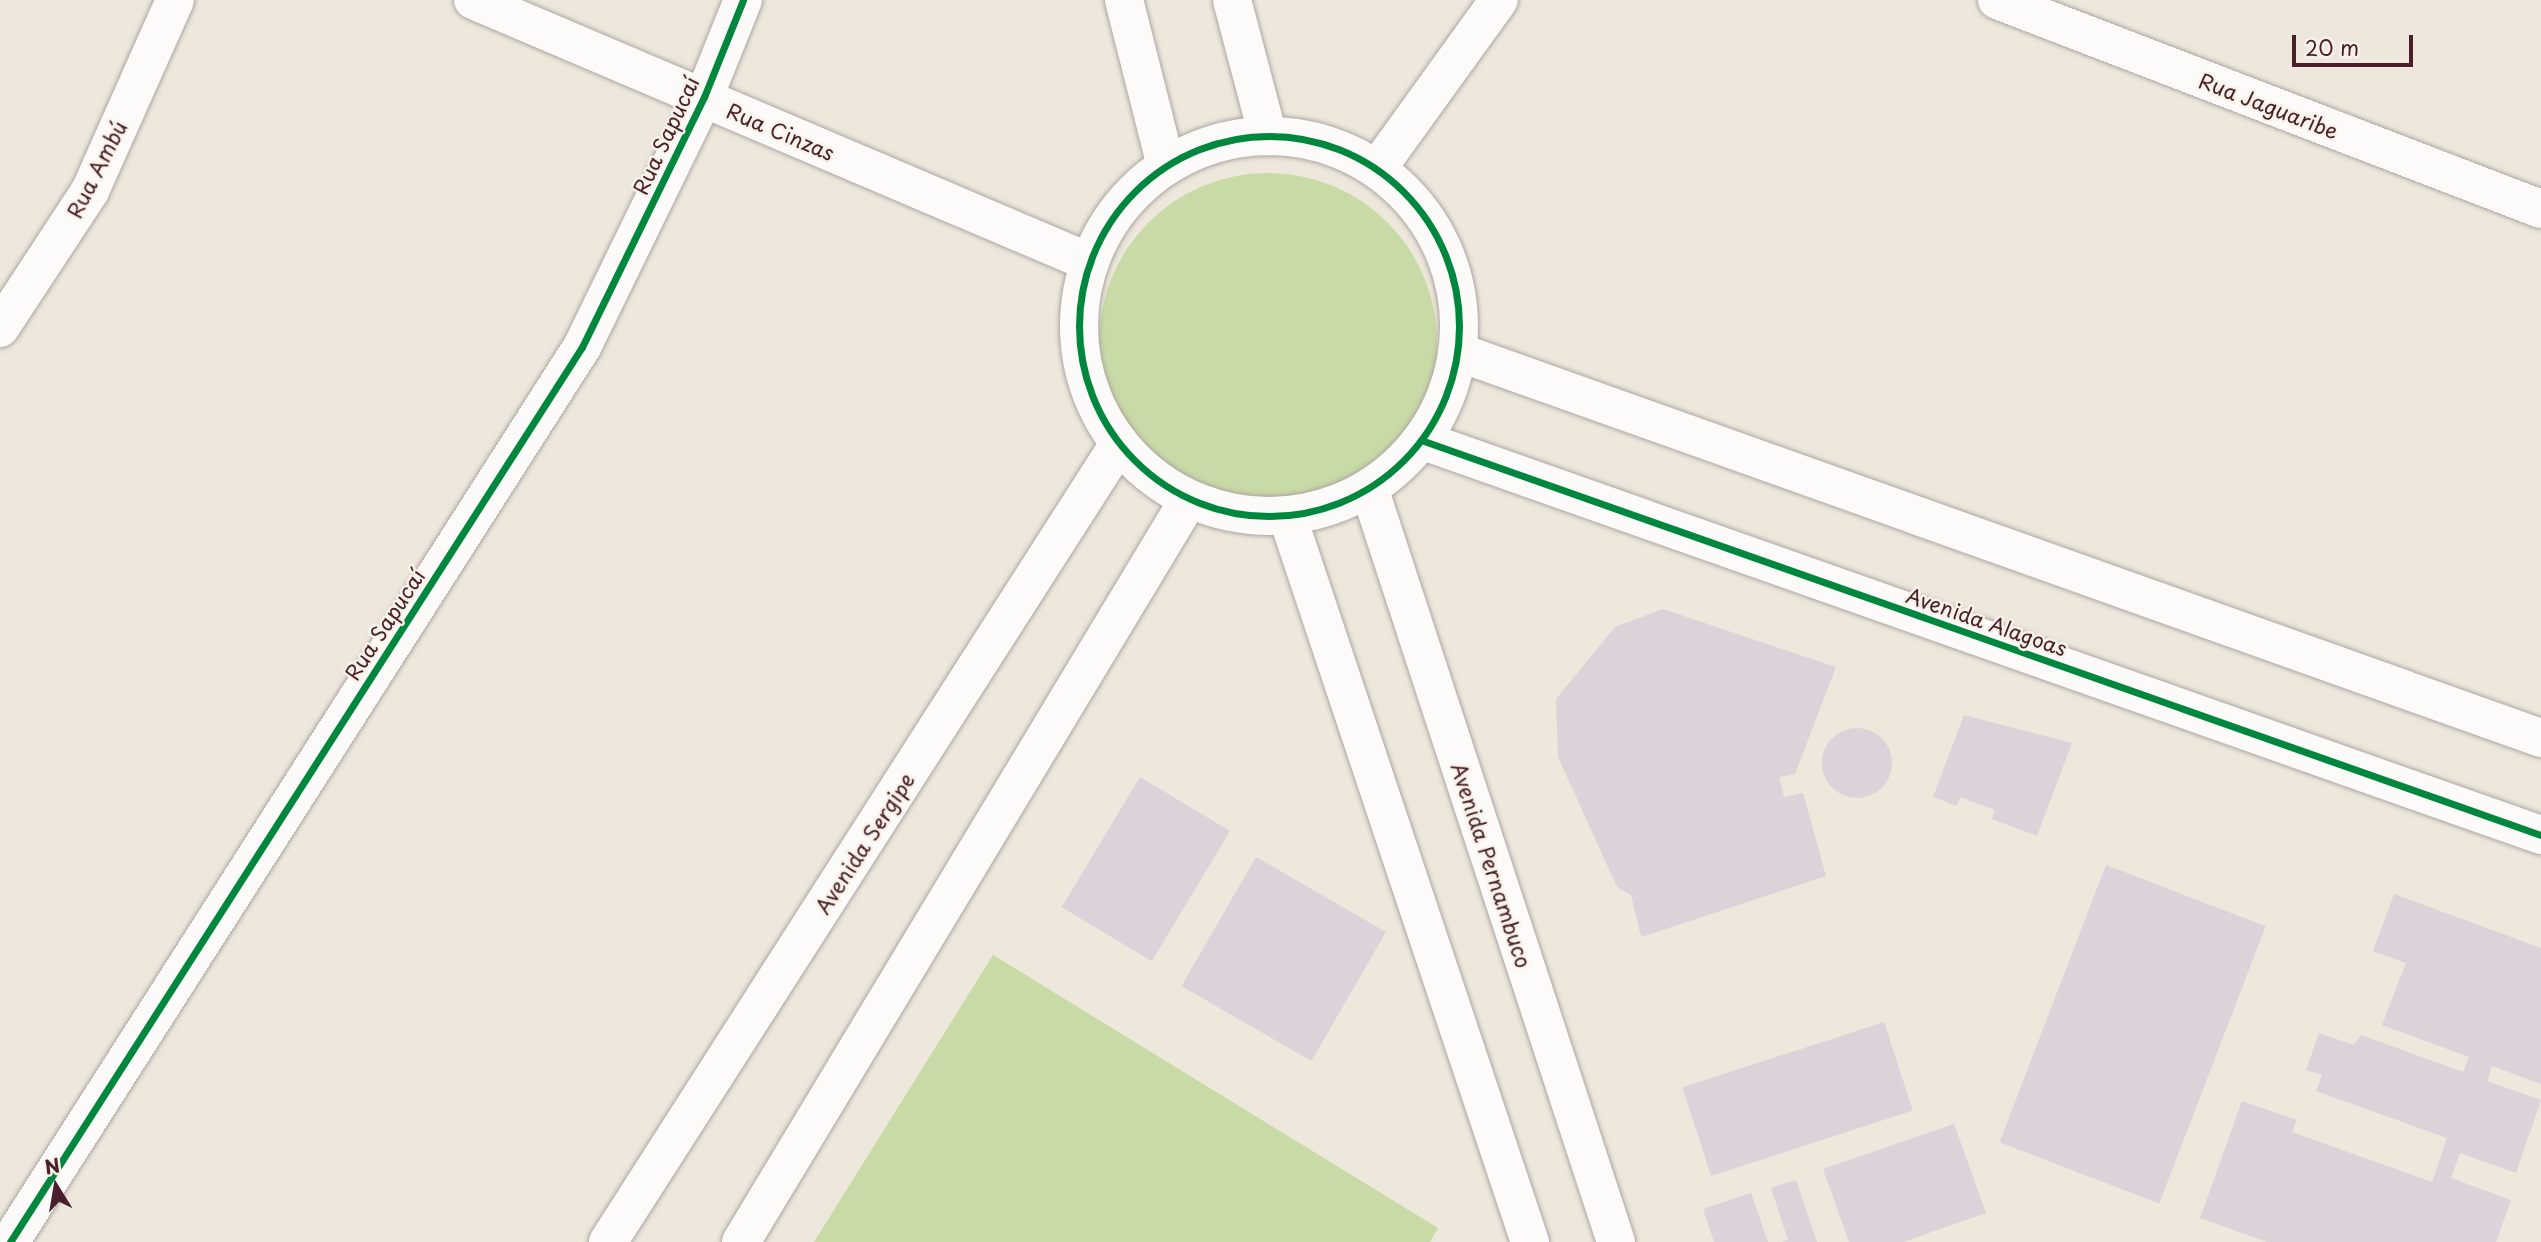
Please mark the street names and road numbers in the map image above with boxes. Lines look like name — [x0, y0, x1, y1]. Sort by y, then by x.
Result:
street label: Rua Jaguaribe — [2195, 67, 2343, 143]
street label: Rua Sapucaí — [627, 72, 703, 198]
street label: Rua Cinzas — [723, 97, 839, 165]
street label: Rua Ambú — [61, 116, 131, 222]
street label: Rua Sapucaí — [339, 564, 429, 684]
street label: Avenida Alagoas — [1904, 582, 2070, 660]
street label: Avenida Pernambuco — [1447, 760, 1537, 970]
street label: Avenida Sergipe — [809, 768, 919, 918]

